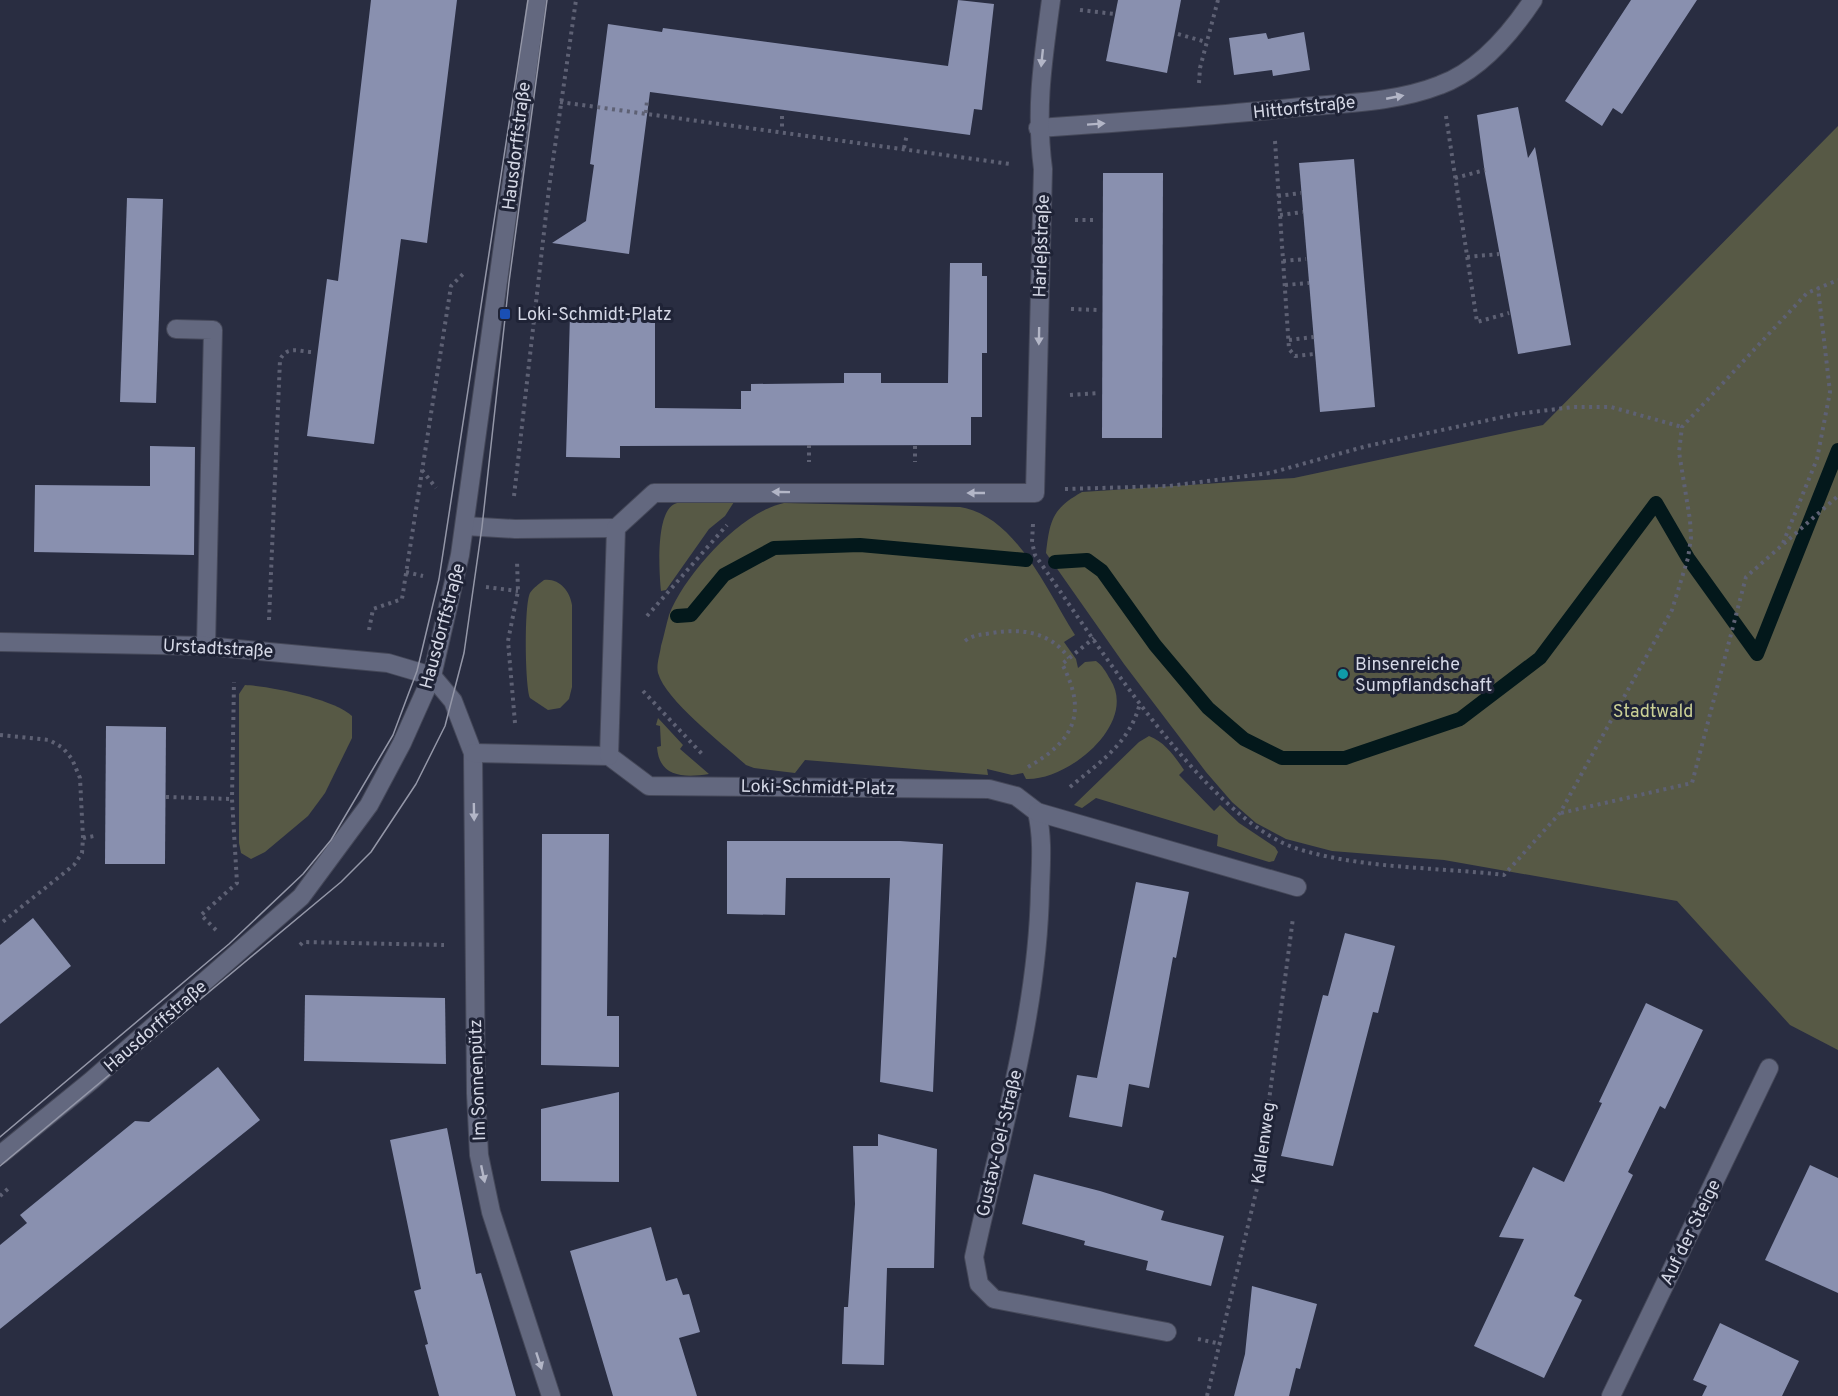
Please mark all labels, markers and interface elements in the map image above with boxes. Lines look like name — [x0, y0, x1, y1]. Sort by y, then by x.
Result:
one-way arrow — [1037, 48, 1047, 67]
street label: Hausdorffstraße — [498, 81, 537, 212]
street label: Hittorfstraße — [1252, 92, 1357, 125]
one-way arrow — [1385, 92, 1404, 101]
one-way arrow — [1087, 120, 1106, 129]
street label: Harleßstraße — [1029, 194, 1056, 298]
place label: Loki-Schmidt-Platz — [517, 304, 672, 327]
marker: Loki-Schmidt-Platz — [498, 307, 512, 321]
one-way arrow — [1034, 327, 1044, 346]
one-way arrow — [772, 487, 791, 497]
one-way arrow — [967, 488, 986, 498]
street label: Hausdorffstraße — [416, 561, 471, 692]
street label: Urstadtstraße — [162, 635, 274, 664]
place label: Binsenreiche Sumpflandschaft — [1355, 654, 1492, 698]
marker: Binsenreiche Sumpflandschaft — [1336, 667, 1350, 681]
park label: Stadtwald — [1613, 701, 1693, 724]
street label: Loki-Schmidt-Platz — [740, 776, 896, 801]
one-way arrow — [469, 802, 479, 821]
street label: Hausdorffstraße — [100, 976, 212, 1078]
street label: Im Sonnenpütz — [465, 1019, 492, 1141]
street label: Gustav-Oel-Straße — [972, 1068, 1029, 1219]
street label: Kallenweg — [1247, 1100, 1282, 1186]
one-way arrow — [479, 1165, 489, 1184]
street label: Auf der Steige — [1656, 1176, 1727, 1289]
one-way arrow — [535, 1352, 544, 1370]

